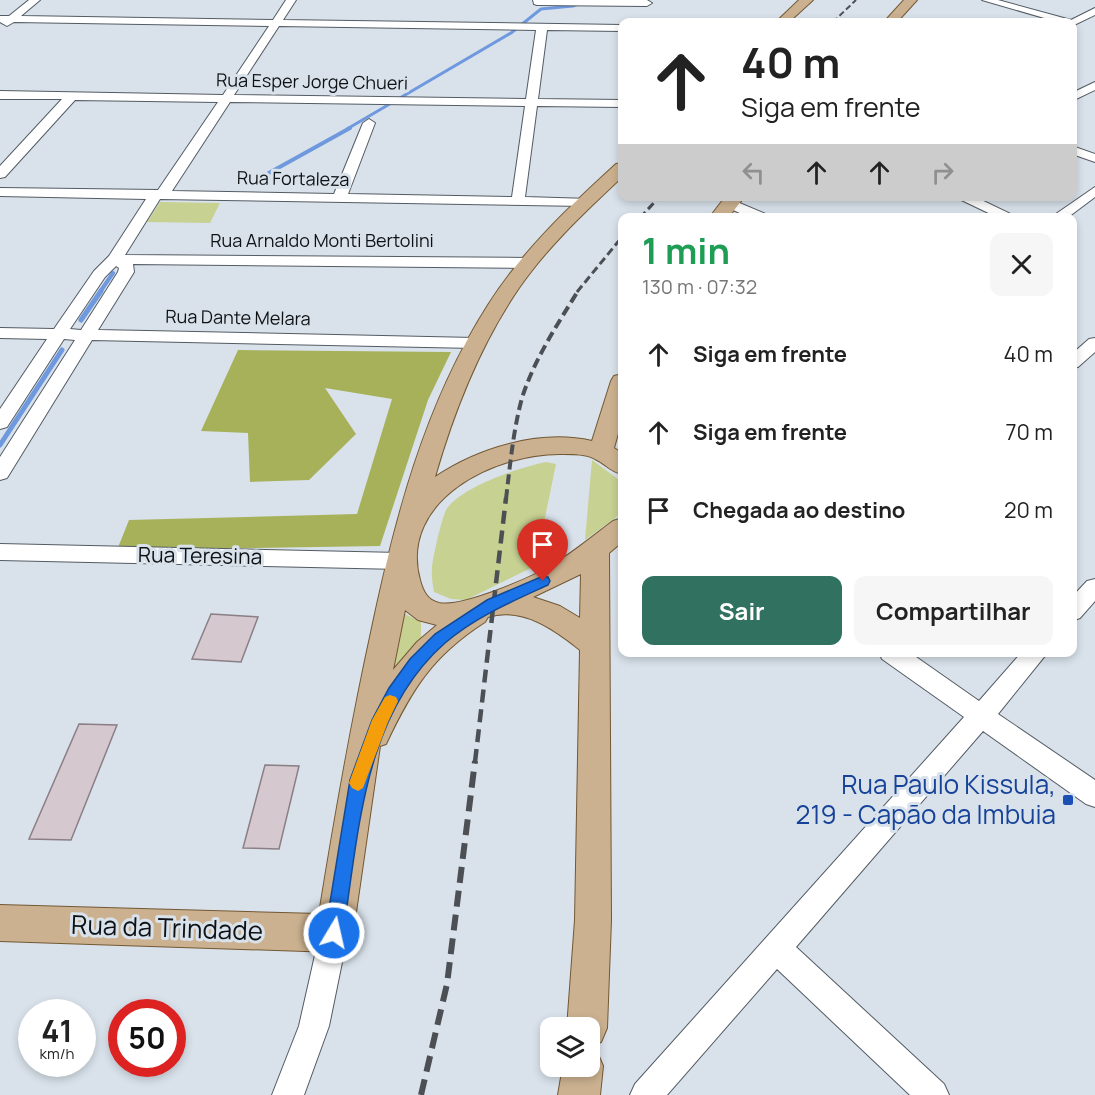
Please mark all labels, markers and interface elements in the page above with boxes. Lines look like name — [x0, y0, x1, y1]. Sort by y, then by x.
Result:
text: 40 m — [741, 33, 840, 91]
icon: ahead — [642, 42, 720, 120]
street label: Rua Esper Jorge Chueri — [216, 67, 408, 95]
text: Siga em frente — [741, 88, 921, 125]
icon: left — [737, 156, 770, 189]
icon: ahead — [800, 156, 833, 189]
icon: ahead — [863, 156, 896, 189]
icon: right — [926, 156, 959, 189]
street label: Rua Fortaleza — [237, 165, 349, 191]
text: 1 min — [642, 226, 730, 275]
street label: Rua Arnaldo Monti Bertolini — [210, 228, 434, 252]
button: close — [990, 233, 1053, 296]
text: 130 m · 07:32 — [642, 273, 757, 300]
street label: Rua Dante Melara — [165, 304, 311, 330]
icon: ahead — [642, 338, 675, 371]
text: Siga em frente — [693, 339, 847, 369]
text: 40 m — [1004, 339, 1053, 369]
icon: ahead — [642, 416, 675, 449]
text: Siga em frente — [693, 417, 847, 447]
text: 70 m — [1005, 417, 1053, 447]
icon: arrive — [642, 494, 675, 527]
text: Chegada ao destino — [693, 495, 905, 525]
text: 20 m — [1004, 495, 1053, 525]
pin — [517, 519, 568, 581]
icon: arrive — [526, 528, 559, 561]
street label: Rua Teresina — [138, 540, 262, 570]
button: Sair — [642, 576, 842, 645]
button: Compartilhar — [854, 576, 1053, 645]
place label: Rua Paulo Kissula, 219 - Capão da Imbuia — [796, 766, 1056, 832]
marker: Rua Paulo Kissula, 219 - Capão da Imbuia — [1061, 793, 1075, 807]
position arrow — [302, 901, 366, 965]
street label: Rua da Trindade — [70, 906, 264, 948]
speed limit sign: 50 — [108, 999, 186, 1077]
text: 41 — [41, 1010, 73, 1051]
map controls — [540, 1017, 600, 1077]
button: layers — [540, 1017, 600, 1077]
text: km/h — [40, 1043, 74, 1064]

